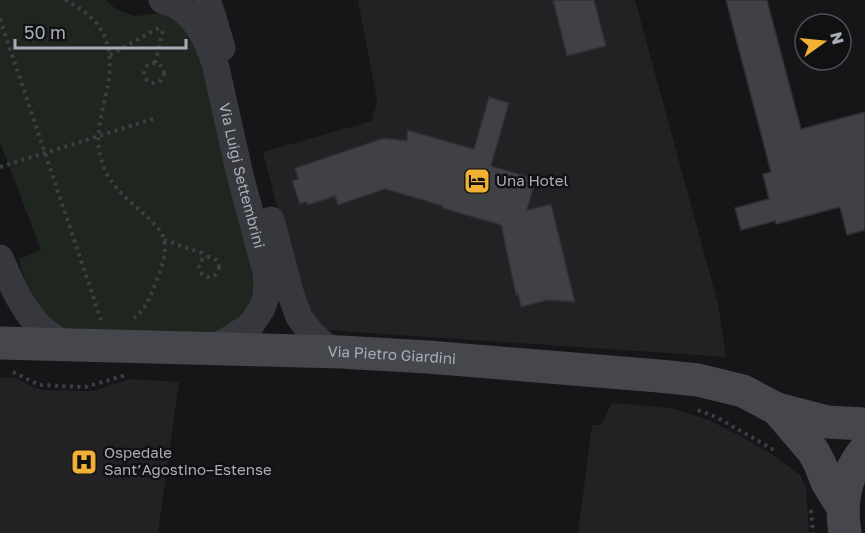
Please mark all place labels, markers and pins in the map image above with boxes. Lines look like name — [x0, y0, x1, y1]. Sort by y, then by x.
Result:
hotel icon: Una Hotel — [462, 166, 492, 196]
place label: Una Hotel — [496, 171, 569, 189]
place label: Ospedale Sant’Agostino–Estense — [104, 443, 272, 478]
hospital icon: Ospedale Sant’Agostino–Estense — [69, 447, 99, 477]

